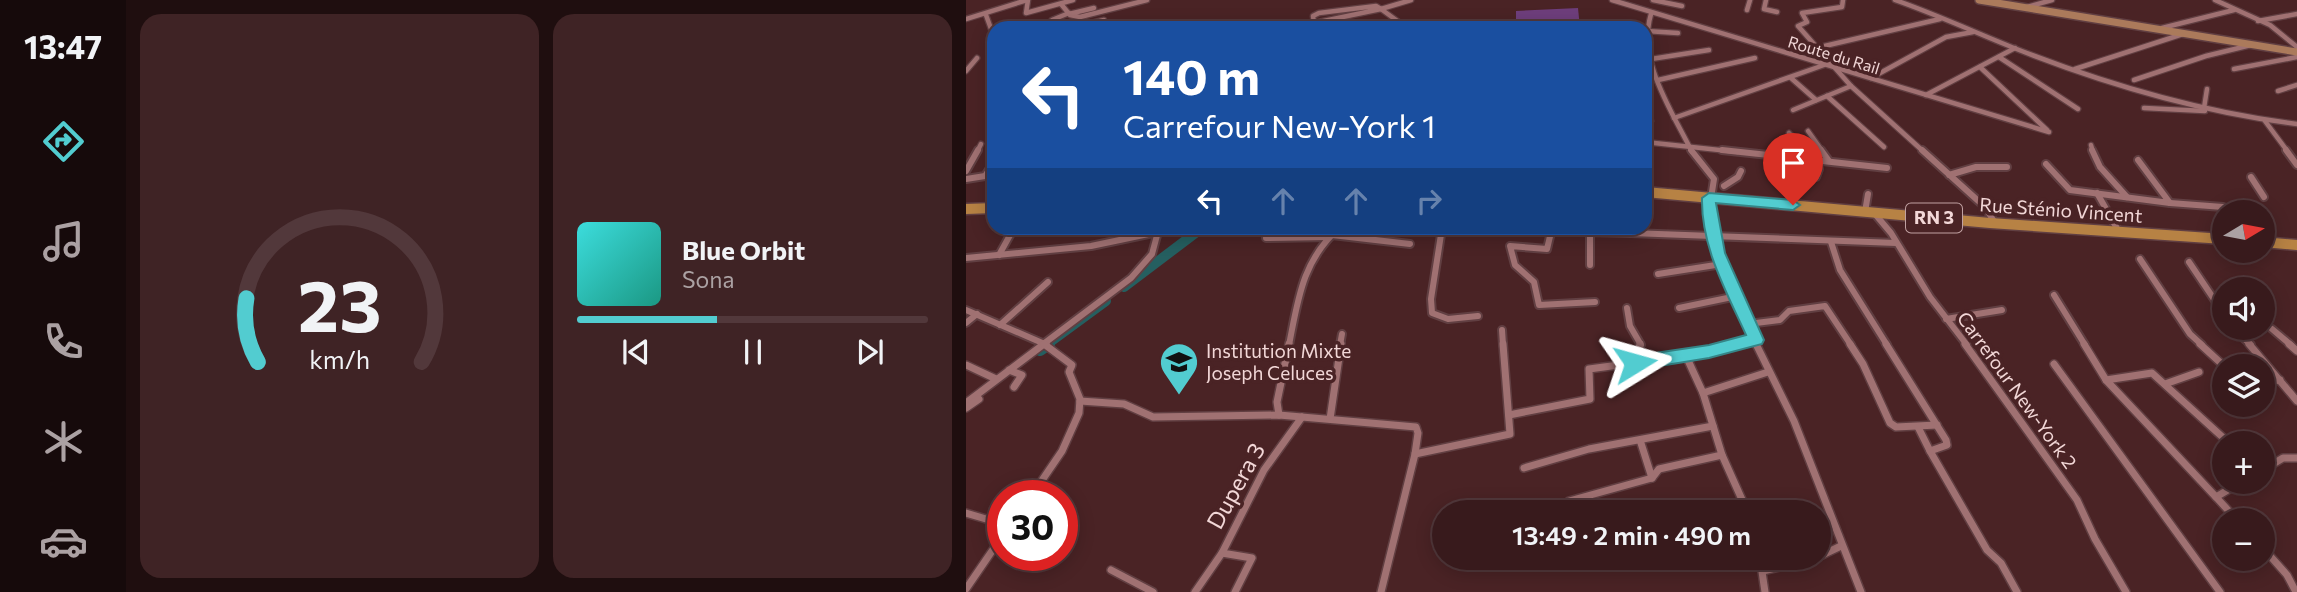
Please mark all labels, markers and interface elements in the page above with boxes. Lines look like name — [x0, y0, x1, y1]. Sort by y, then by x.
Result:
text: 13:47 — [24, 26, 102, 66]
street label: Route du Rail — [1786, 32, 1882, 78]
text: 140 m — [1123, 45, 1260, 105]
icon: left — [1008, 49, 1099, 140]
text: Carrefour New-York 1 — [1123, 105, 1436, 145]
icon: directions — [39, 117, 88, 166]
pin — [1763, 133, 1823, 205]
icon: arrive — [1774, 144, 1812, 182]
icon: left — [1191, 182, 1229, 220]
icon: ahead — [1264, 182, 1302, 220]
icon: ahead — [1337, 182, 1375, 220]
icon: right — [1410, 182, 1448, 220]
street label: Rue Sténio Vincent — [1979, 192, 2143, 227]
north arrow — [2212, 200, 2275, 262]
map controls — [2212, 200, 2275, 571]
road number: RN 3 — [1906, 204, 1962, 232]
icon: music — [39, 217, 88, 266]
text: Blue Orbit — [682, 234, 805, 265]
text: 23 — [298, 258, 381, 347]
text: Sona — [682, 265, 734, 293]
button: sound — [2212, 277, 2275, 340]
street label: Carrefour New-York 2 — [1953, 307, 2082, 473]
icon: phone — [39, 317, 88, 366]
position arrow — [1598, 326, 1672, 400]
icon: previous — [617, 333, 655, 371]
icon: pause — [734, 333, 772, 371]
icon: next — [851, 333, 889, 371]
place label: Institution Mixte Joseph Celuces — [1206, 339, 1351, 384]
school or university icon: Institution Mixte Joseph Celuces — [1158, 341, 1200, 396]
text: km/h — [309, 344, 370, 374]
button: layers — [2212, 354, 2275, 417]
icon: climate — [39, 417, 88, 466]
button: + — [2212, 431, 2275, 494]
street label: Dupera 3 — [1200, 438, 1270, 533]
speed limit sign: 30 — [987, 480, 1078, 571]
button: − — [2212, 508, 2275, 571]
icon: car — [39, 517, 88, 566]
text: 13:49 · 2 min · 490 m — [1512, 519, 1751, 550]

